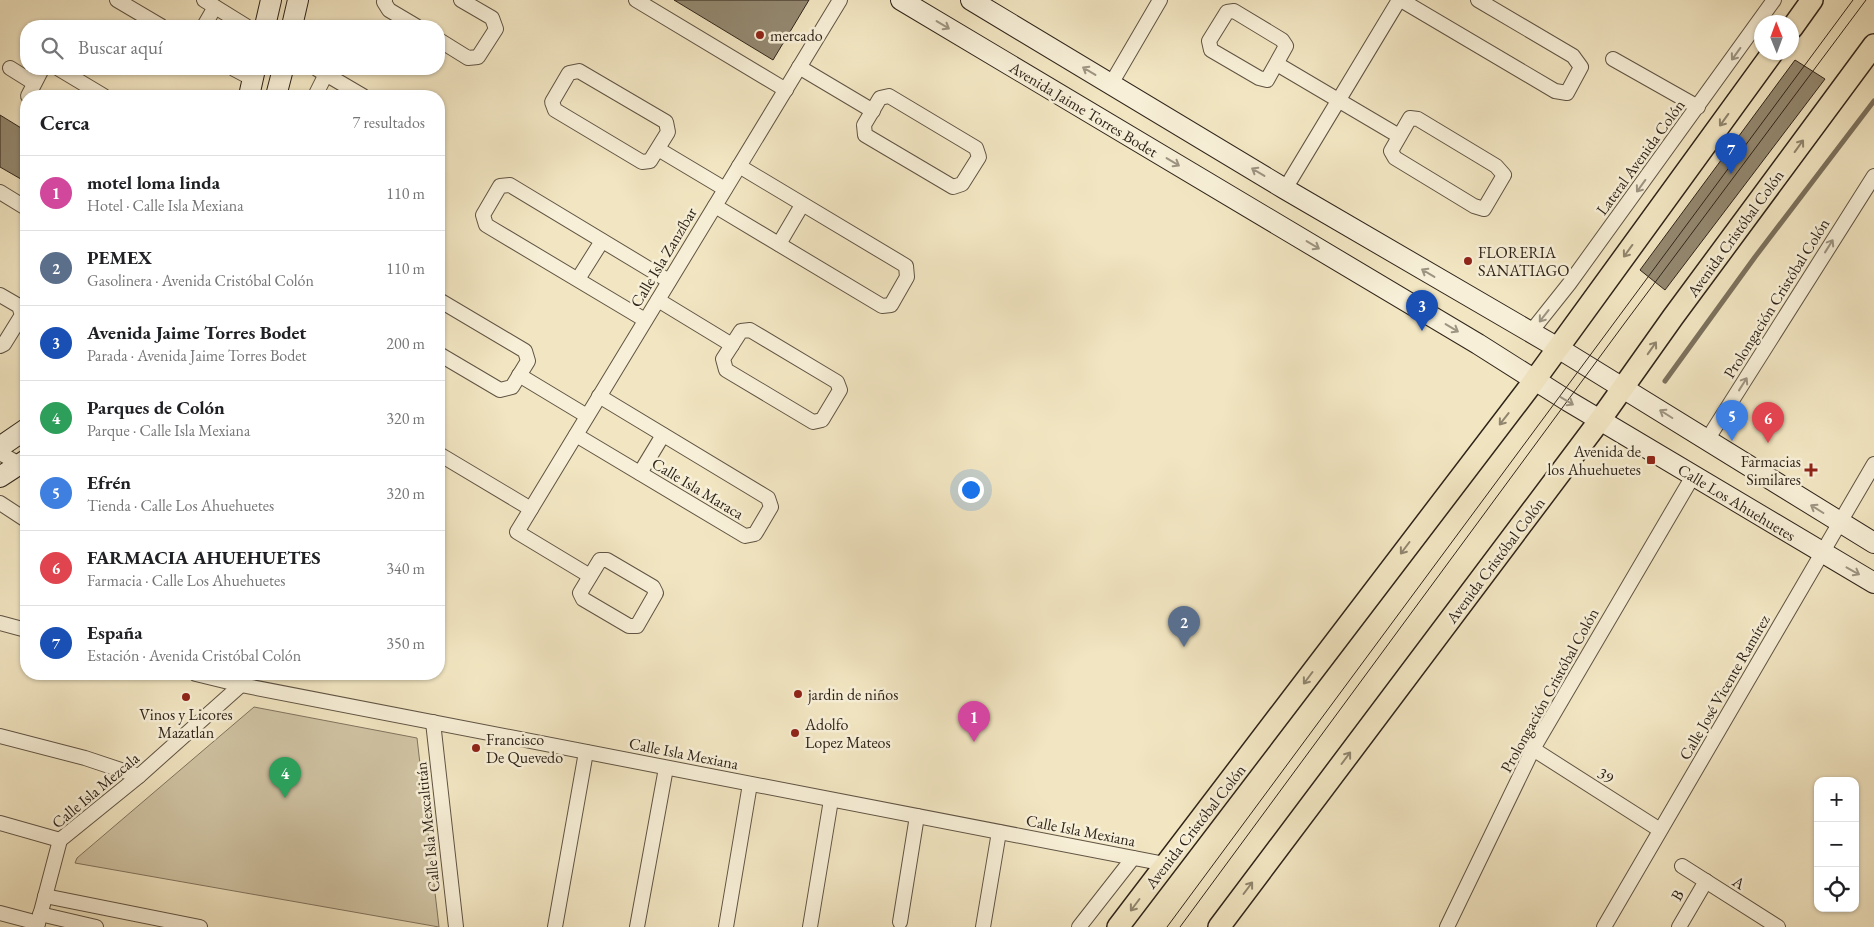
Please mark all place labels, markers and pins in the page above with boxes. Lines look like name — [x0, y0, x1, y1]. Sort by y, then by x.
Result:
place label: mercado — [770, 25, 823, 46]
marker: mercado — [754, 29, 766, 41]
pin: 7 — [1715, 133, 1747, 174]
place label: FLORERIA SANATIAGO — [1478, 242, 1569, 281]
marker: FLORERIA SANATIAGO — [1462, 255, 1474, 267]
pin: 3 — [1406, 290, 1438, 331]
pin: 5 — [1716, 400, 1748, 441]
pin: 6 — [1752, 402, 1784, 443]
place label: Avenida de los Ahuehuetes — [1548, 441, 1641, 480]
place label: Farmacias Similares — [1741, 451, 1801, 490]
marker: Avenida de los Ahuehuetes — [1645, 454, 1657, 466]
marker: Farmacias Similares — [1805, 464, 1817, 476]
pin: 2 — [1168, 606, 1200, 647]
place label: jardin de niños — [807, 684, 898, 705]
marker: jardin de niños — [792, 688, 804, 700]
marker: Vinos y Licores Mazatlan — [180, 691, 192, 703]
pin: 1 — [958, 701, 990, 742]
place label: Vinos y Licores Mazatlan — [139, 704, 233, 743]
place label: Adolfo Lopez Mateos — [804, 714, 891, 753]
marker: Adolfo Lopez Mateos — [789, 727, 801, 739]
place label: Francisco De Quevedo — [486, 729, 563, 768]
marker: Francisco De Quevedo — [470, 742, 482, 754]
pin: 4 — [269, 757, 301, 798]

